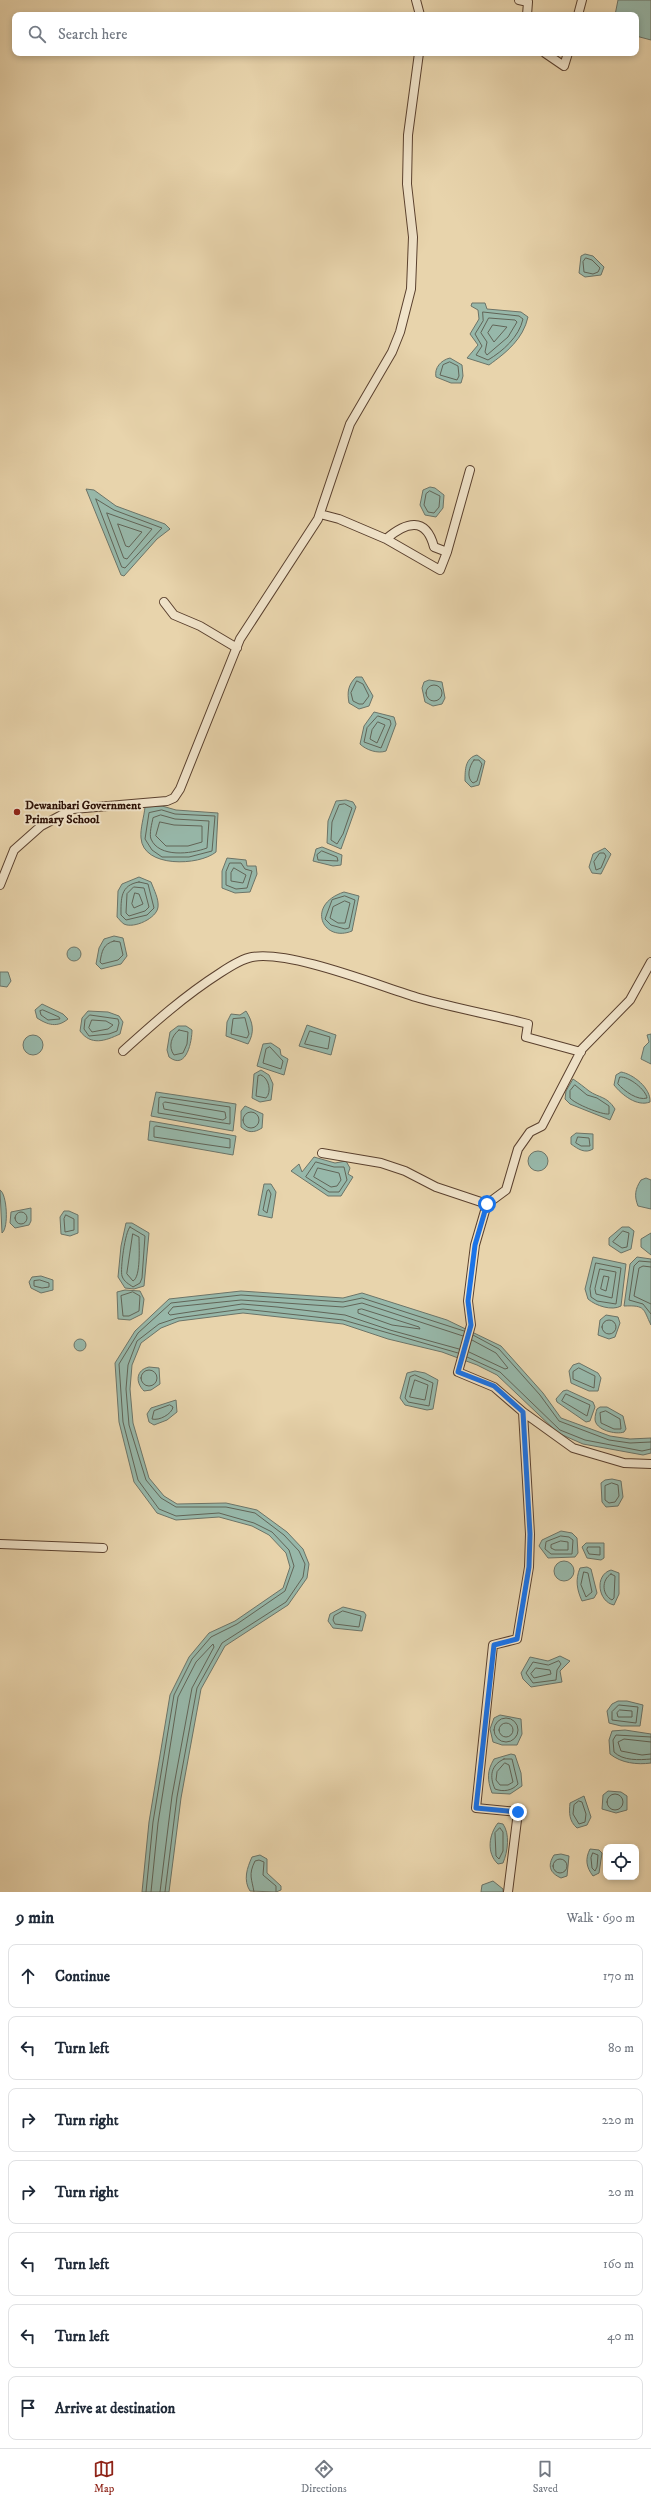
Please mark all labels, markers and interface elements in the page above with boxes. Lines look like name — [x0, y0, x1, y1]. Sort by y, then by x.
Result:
search box — [12, 12, 639, 56]
icon: search — [26, 23, 48, 45]
text: Search here — [58, 25, 127, 44]
place label: Dewanibari Government Primary School — [25, 798, 141, 827]
marker: Dewanibari Government Primary School — [12, 807, 22, 817]
route start — [478, 1195, 496, 1213]
route end — [509, 1803, 527, 1821]
map controls — [603, 1844, 639, 1880]
button: locate — [603, 1844, 639, 1880]
text: 9 min — [16, 1907, 54, 1929]
text: Walk · 690 m — [566, 1910, 635, 1926]
icon: ahead — [17, 1965, 39, 1987]
text: Continue — [55, 1967, 110, 1986]
text: 170 m — [603, 1968, 634, 1984]
icon: left — [17, 2037, 39, 2059]
text: Turn left — [55, 2039, 109, 2058]
text: 80 m — [608, 2040, 634, 2056]
icon: right — [17, 2109, 39, 2131]
text: Turn right — [55, 2111, 118, 2130]
text: 220 m — [602, 2112, 634, 2128]
icon: right — [17, 2181, 39, 2203]
text: Turn right — [55, 2183, 118, 2202]
text: 20 m — [608, 2184, 634, 2200]
icon: left — [17, 2253, 39, 2275]
text: Turn left — [55, 2255, 109, 2274]
text: 160 m — [603, 2256, 634, 2272]
icon: left — [17, 2325, 39, 2347]
text: Turn left — [55, 2327, 109, 2346]
text: 40 m — [607, 2328, 634, 2344]
icon: arrive — [17, 2397, 39, 2419]
text: Arrive at destination — [55, 2399, 175, 2418]
tab: Map — [93, 2458, 115, 2496]
tab: Directions — [301, 2458, 347, 2496]
tab: Saved — [533, 2458, 558, 2496]

